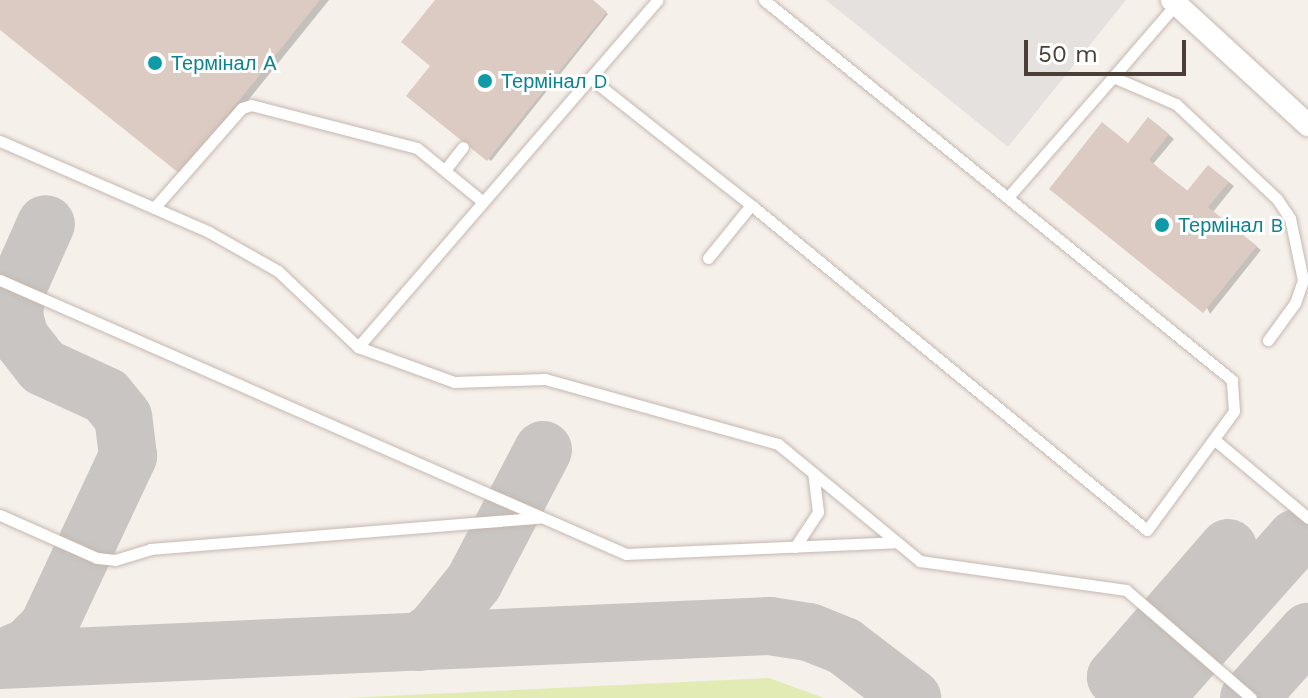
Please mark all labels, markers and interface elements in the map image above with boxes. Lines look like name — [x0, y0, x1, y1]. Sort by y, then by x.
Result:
scale bar — [1028, 24, 1190, 74]
text: 50 m — [1038, 40, 1098, 68]
place label: Термінал А — [171, 51, 277, 75]
marker: Термінал А — [146, 54, 164, 72]
place label: Термінал D — [501, 69, 608, 93]
marker: Термінал D — [476, 72, 494, 90]
place label: Термінал B — [1178, 213, 1283, 237]
marker: Термінал B — [1153, 216, 1171, 234]

